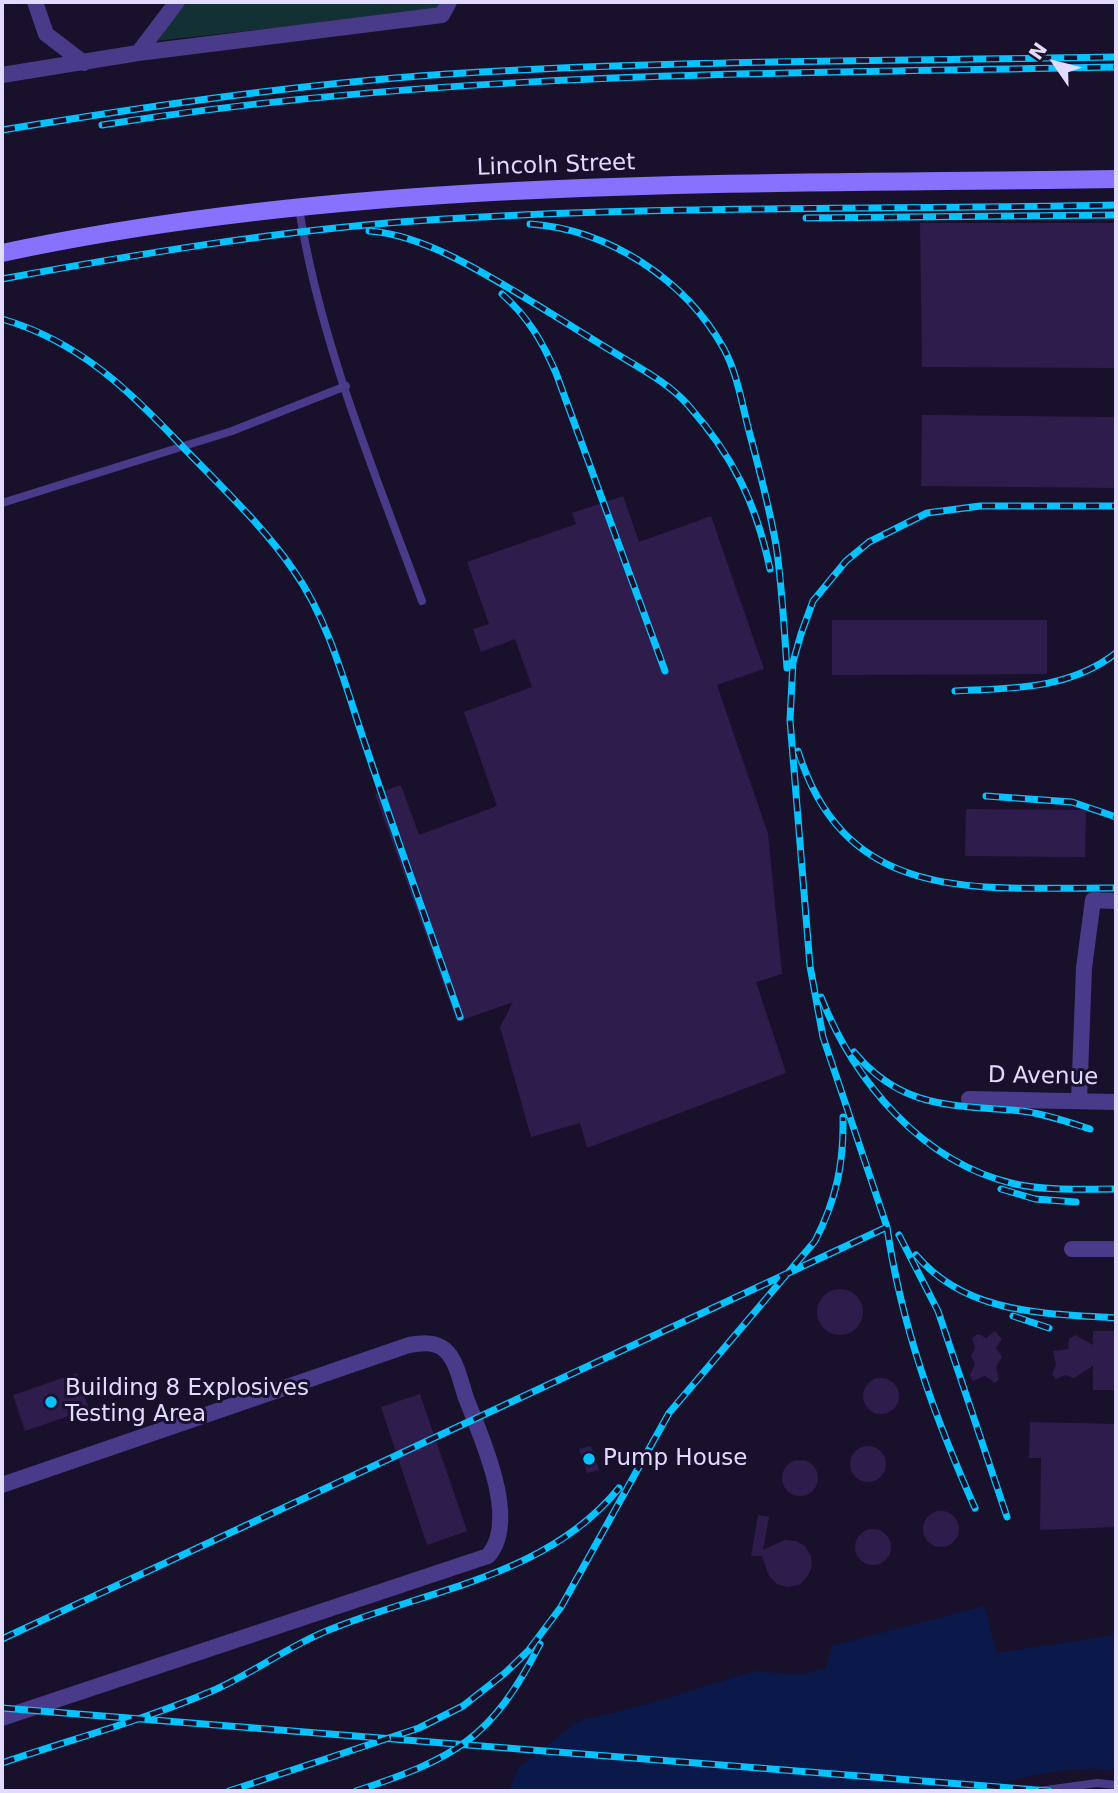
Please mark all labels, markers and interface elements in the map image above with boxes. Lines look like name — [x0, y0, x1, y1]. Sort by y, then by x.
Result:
north arrow — [1020, 28, 1090, 98]
text: N — [1024, 38, 1051, 64]
street label: Lincoln Street — [476, 149, 636, 183]
street label: D Avenue — [988, 1062, 1098, 1092]
place label: Building 8 Explosives Testing Area — [65, 1375, 309, 1429]
marker: Building 8 Explosives Testing Area — [43, 1394, 59, 1410]
place label: Pump House — [603, 1445, 747, 1473]
marker: Pump House — [581, 1451, 597, 1467]

